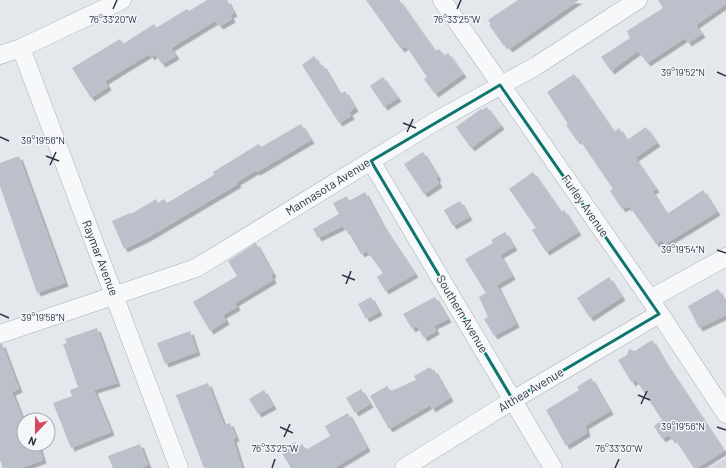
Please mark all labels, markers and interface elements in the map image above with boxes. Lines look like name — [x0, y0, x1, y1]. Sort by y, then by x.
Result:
text: 76°33'20"W — [89, 13, 137, 25]
text: 76°33'25"W — [433, 13, 481, 25]
text: 39°19'52"N — [661, 66, 705, 78]
text: 39°19'56"N — [21, 134, 65, 146]
street label: Mannasota Avenue — [283, 154, 372, 218]
street label: Furley Avenue — [559, 172, 612, 239]
street label: Raymar Avenue — [80, 218, 122, 297]
text: 39°19'54"N — [661, 243, 705, 255]
street label: Southern Avenue — [434, 272, 492, 355]
text: 39°19'58"N — [21, 311, 65, 323]
street label: Althea Avenue — [495, 364, 566, 414]
north arrow — [16, 412, 56, 452]
text: 39°19'56"N — [661, 420, 705, 432]
text: N — [26, 434, 38, 449]
text: 76°33'25"W — [251, 442, 299, 454]
text: 76°33'30"W — [595, 442, 643, 454]

